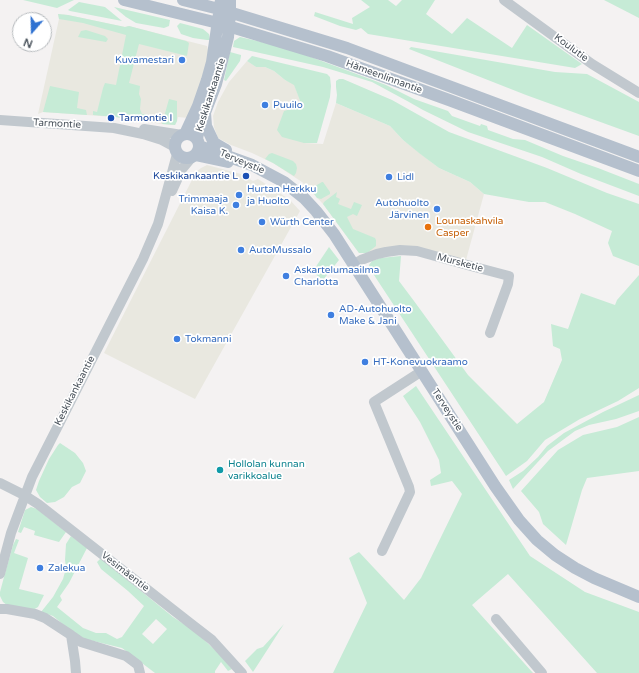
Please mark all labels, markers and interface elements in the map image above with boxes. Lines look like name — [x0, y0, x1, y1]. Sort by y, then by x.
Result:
north arrow — [12, 12, 52, 52]
street label: Koulutie — [552, 32, 590, 64]
text: N — [22, 35, 34, 50]
place label: Kuvamestari — [115, 54, 174, 66]
marker: Kuvamestari — [177, 55, 187, 65]
street label: Keskikankaantie — [193, 57, 229, 133]
street label: Hämeenlinnantie — [344, 58, 424, 96]
place label: Puuilo — [273, 99, 303, 111]
marker: Puuilo — [260, 100, 270, 110]
place label: Tarmontie I — [119, 112, 172, 124]
marker: Tarmontie I — [106, 113, 116, 123]
street label: Tarmontie — [33, 117, 81, 131]
street label: Terveystie — [218, 147, 266, 177]
place label: Keskikankaantie L — [153, 170, 238, 182]
marker: Keskikankaantie L — [241, 171, 251, 181]
place label: Lidl — [397, 171, 414, 183]
marker: Lidl — [384, 172, 394, 182]
place label: Hurtan Herkku ja Huolto — [247, 183, 316, 206]
marker: Hurtan Herkku ja Huolto — [234, 190, 244, 200]
place label: Trimmaaja Kaisa K. — [178, 193, 228, 216]
place label: Autohuolto Järvinen — [375, 197, 429, 220]
marker: Trimmaaja Kaisa K. — [231, 200, 241, 210]
marker: Autohuolto Järvinen — [432, 204, 442, 214]
place label: Lounaskahvila Casper — [436, 215, 503, 238]
place label: Würth Center — [270, 216, 334, 228]
marker: Würth Center — [257, 217, 267, 227]
marker: Lounaskahvila Casper — [423, 222, 433, 232]
place label: AutoMussalo — [249, 244, 312, 256]
marker: AutoMussalo — [236, 245, 246, 255]
street label: Mursketie — [436, 251, 484, 275]
place label: Askartelumaailma Charlotta — [294, 264, 379, 288]
marker: Askartelumaailma Charlotta — [281, 271, 291, 281]
place label: AD-Autohuolto Make & Jani — [339, 303, 412, 326]
marker: AD-Autohuolto Make & Jani — [326, 310, 336, 320]
place label: Tokmanni — [185, 333, 231, 345]
marker: Tokmanni — [172, 334, 182, 344]
street label: Keskikankaantie — [52, 354, 98, 428]
place label: HT-Konevuokraamo — [373, 356, 468, 368]
marker: HT-Konevuokraamo — [360, 357, 370, 367]
street label: Terveystie — [429, 387, 465, 433]
place label: Hollolan kunnan varikkoalue — [228, 458, 305, 482]
marker: Hollolan kunnan varikkoalue — [215, 465, 225, 475]
street label: Vesimäentie — [99, 549, 151, 595]
place label: Zalekua — [48, 562, 85, 574]
marker: Zalekua — [35, 563, 45, 573]

